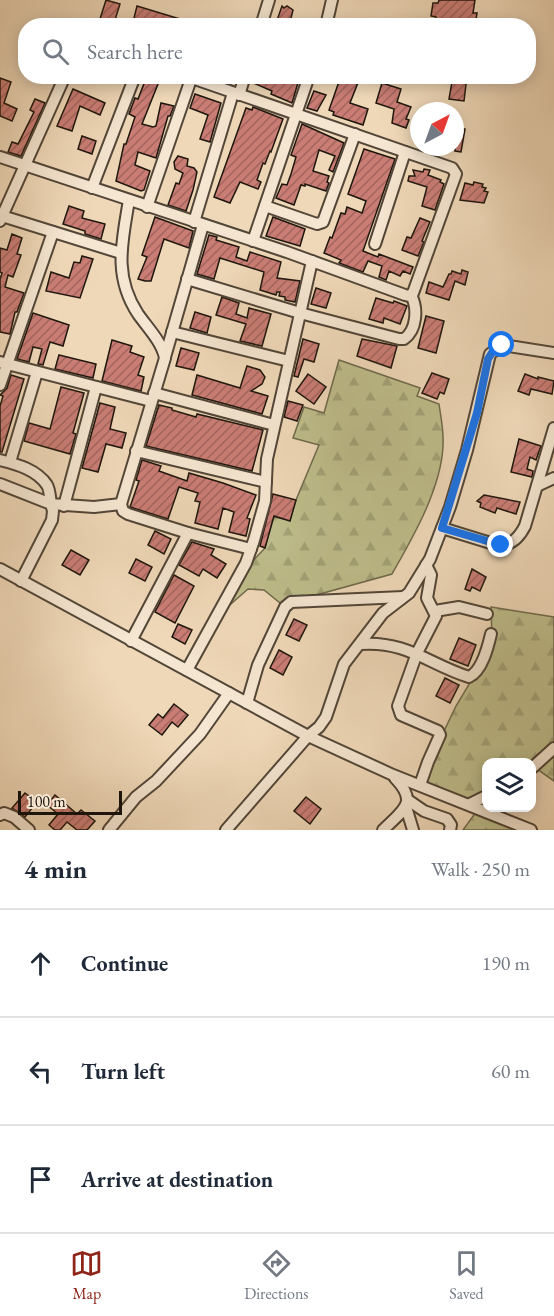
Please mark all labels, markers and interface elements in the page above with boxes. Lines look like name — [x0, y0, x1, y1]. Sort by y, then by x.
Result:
search box — [18, 18, 536, 84]
icon: search — [39, 35, 72, 68]
text: Search here — [87, 37, 182, 66]
north arrow — [410, 102, 464, 156]
route start — [488, 331, 514, 357]
route end — [487, 531, 513, 557]
map controls — [482, 758, 536, 812]
button: layers — [482, 758, 536, 812]
scale bar — [18, 788, 122, 816]
text: 100 m — [27, 791, 66, 812]
text: 4 min — [24, 852, 87, 886]
text: Walk · 250 m — [431, 856, 530, 882]
icon: ahead — [24, 947, 57, 980]
text: Continue — [81, 949, 168, 978]
text: 190 m — [482, 950, 530, 976]
icon: left — [24, 1055, 57, 1088]
text: Turn left — [81, 1057, 165, 1086]
text: 60 m — [491, 1058, 530, 1084]
icon: arrive — [24, 1163, 57, 1196]
text: Arrive at destination — [81, 1165, 273, 1194]
tab: Map — [70, 1247, 103, 1304]
tab: Directions — [244, 1247, 309, 1304]
tab: Saved — [449, 1247, 484, 1304]

